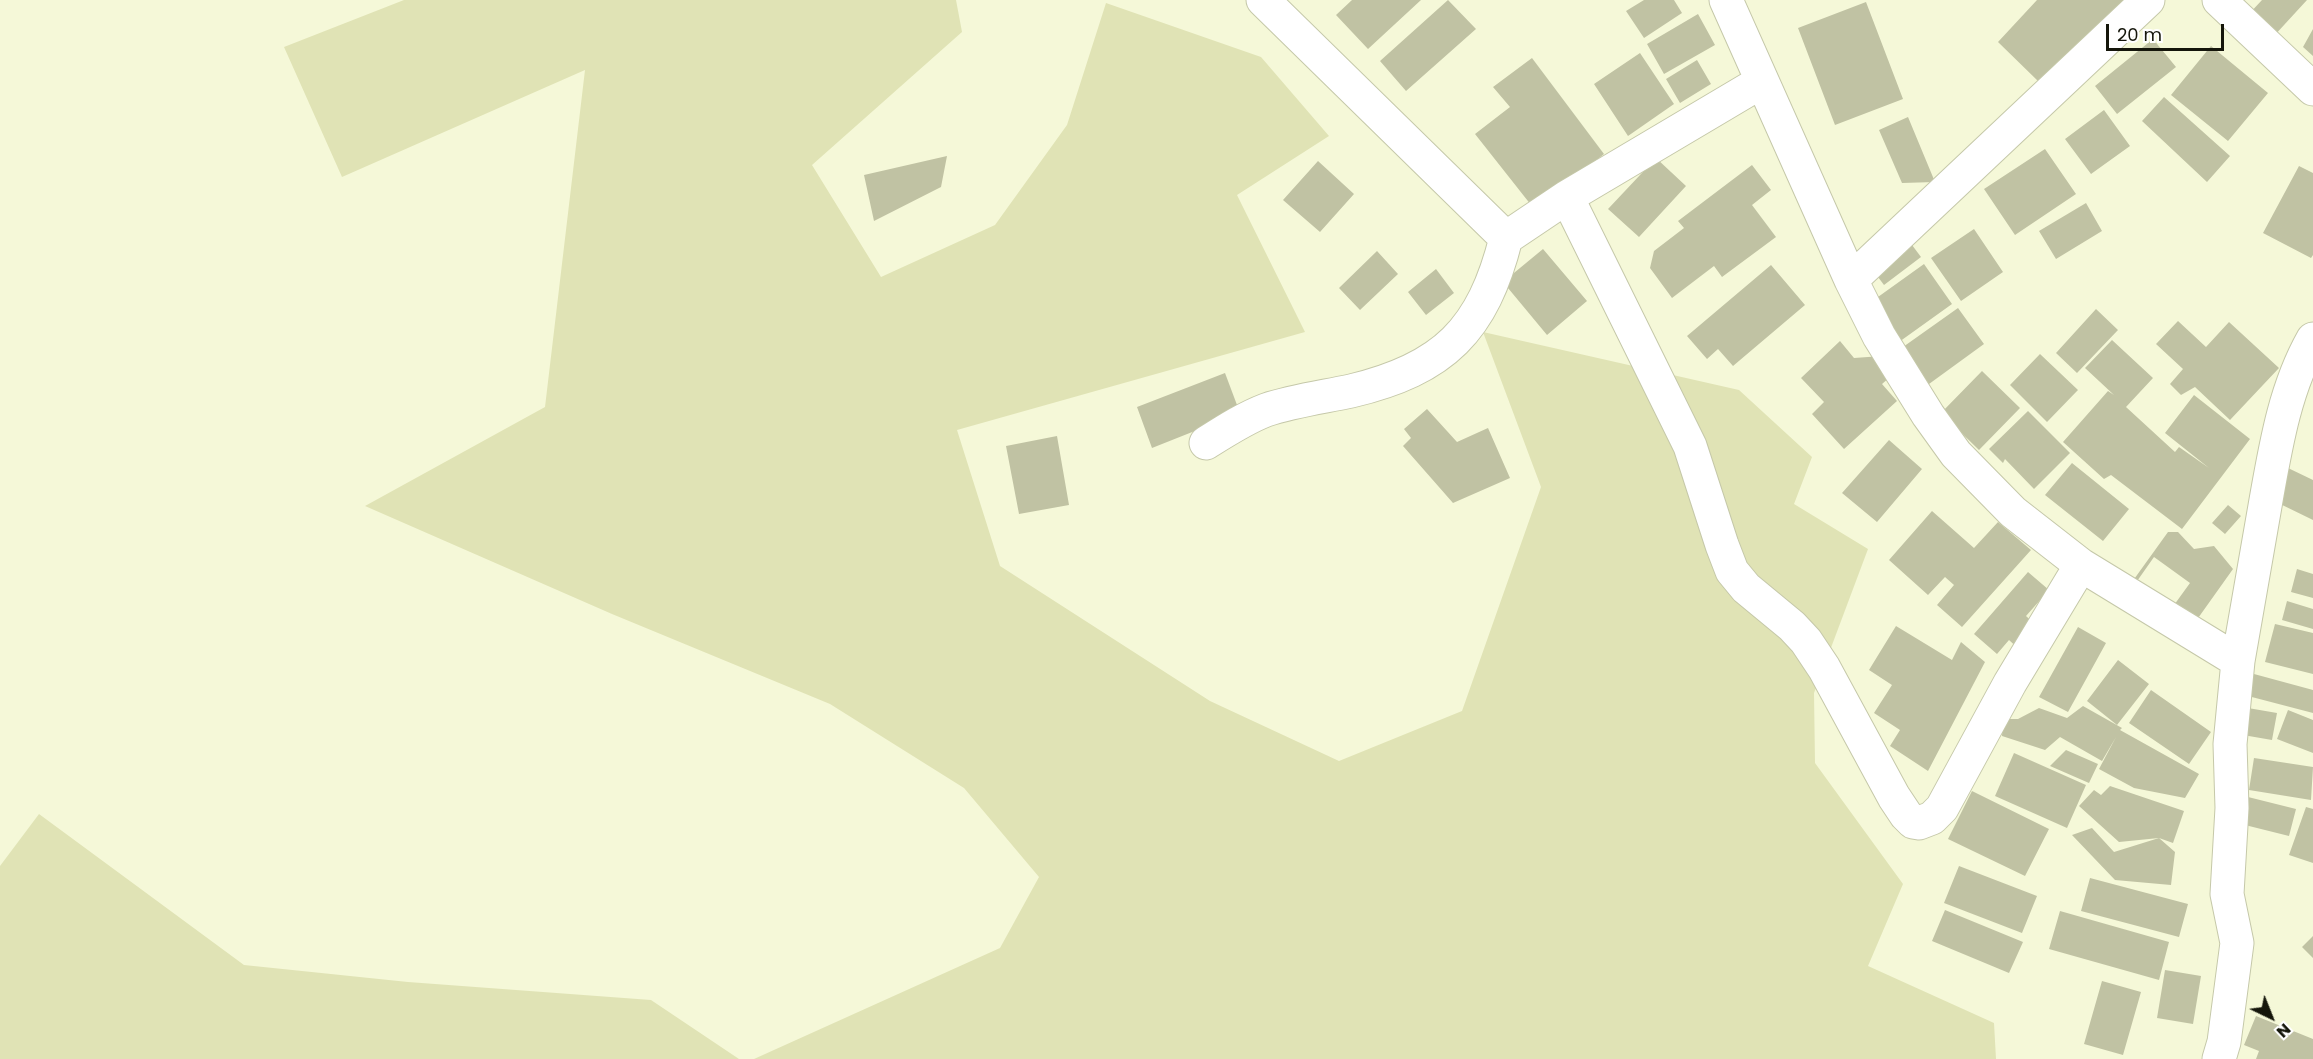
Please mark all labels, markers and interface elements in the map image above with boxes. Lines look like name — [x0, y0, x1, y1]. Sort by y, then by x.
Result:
scale bar — [2109, 12, 2228, 50]
text: 20 m — [2117, 22, 2162, 47]
north arrow — [2241, 987, 2301, 1047]
text: N — [2271, 1018, 2296, 1043]

